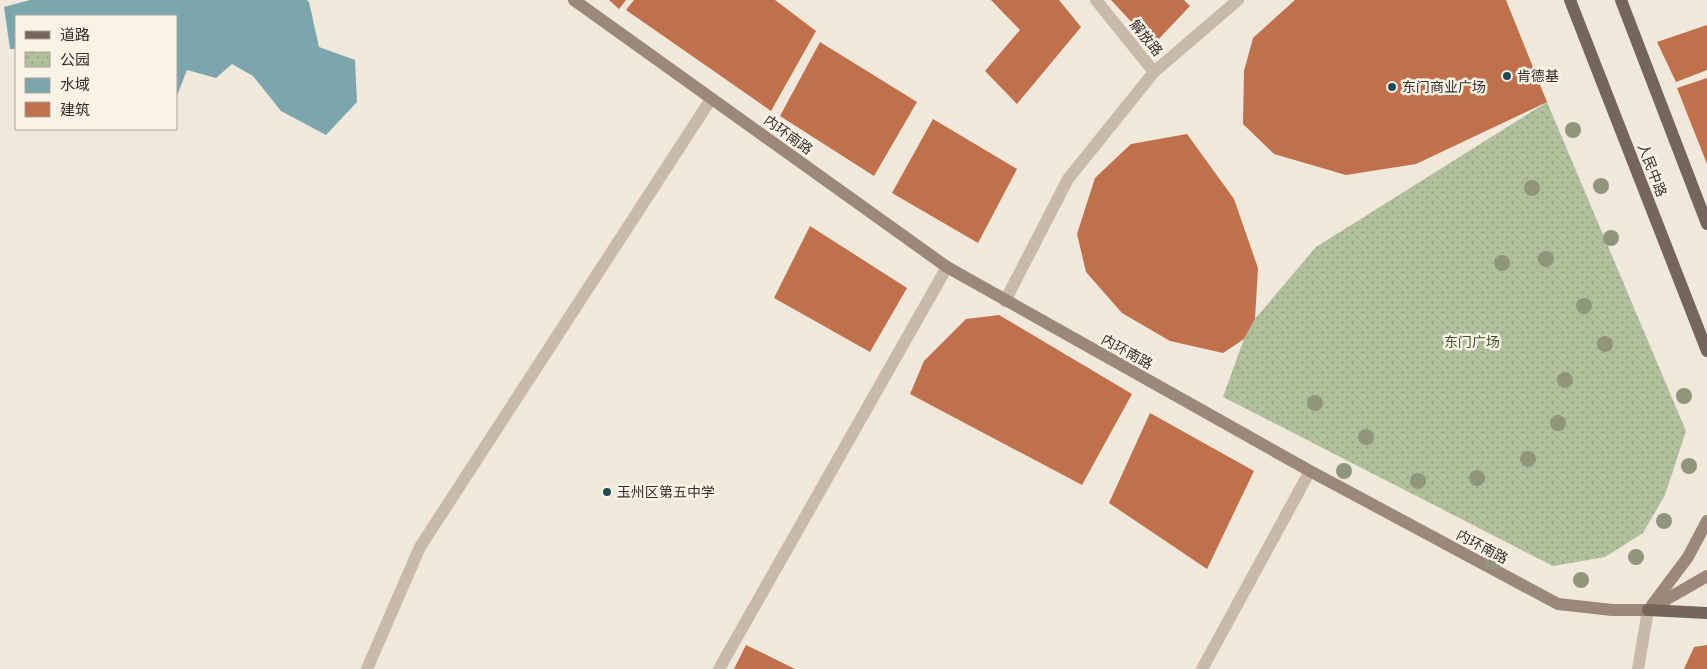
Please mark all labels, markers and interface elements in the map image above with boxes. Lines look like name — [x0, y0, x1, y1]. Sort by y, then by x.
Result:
legend — [15, 15, 178, 130]
street label: 解放路 — [1125, 16, 1167, 60]
text: 道路 — [60, 25, 90, 45]
text: 公园 — [60, 50, 90, 70]
place label: 肯德基 — [1517, 67, 1559, 86]
marker: 肯德基 — [1501, 70, 1513, 82]
text: 水域 — [60, 75, 90, 95]
place label: 东门商业广场 — [1402, 78, 1486, 97]
marker: 东门商业广场 — [1386, 81, 1398, 93]
text: 建筑 — [60, 100, 90, 120]
street label: 内环南路 — [760, 111, 816, 159]
street label: 人民中路 — [1633, 140, 1671, 200]
street label: 内环南路 — [1098, 330, 1156, 374]
park label: 东门广场 — [1444, 333, 1500, 352]
place label: 玉州区第五中学 — [617, 483, 715, 502]
marker: 玉州区第五中学 — [601, 486, 613, 498]
street label: 内环南路 — [1453, 525, 1511, 569]

